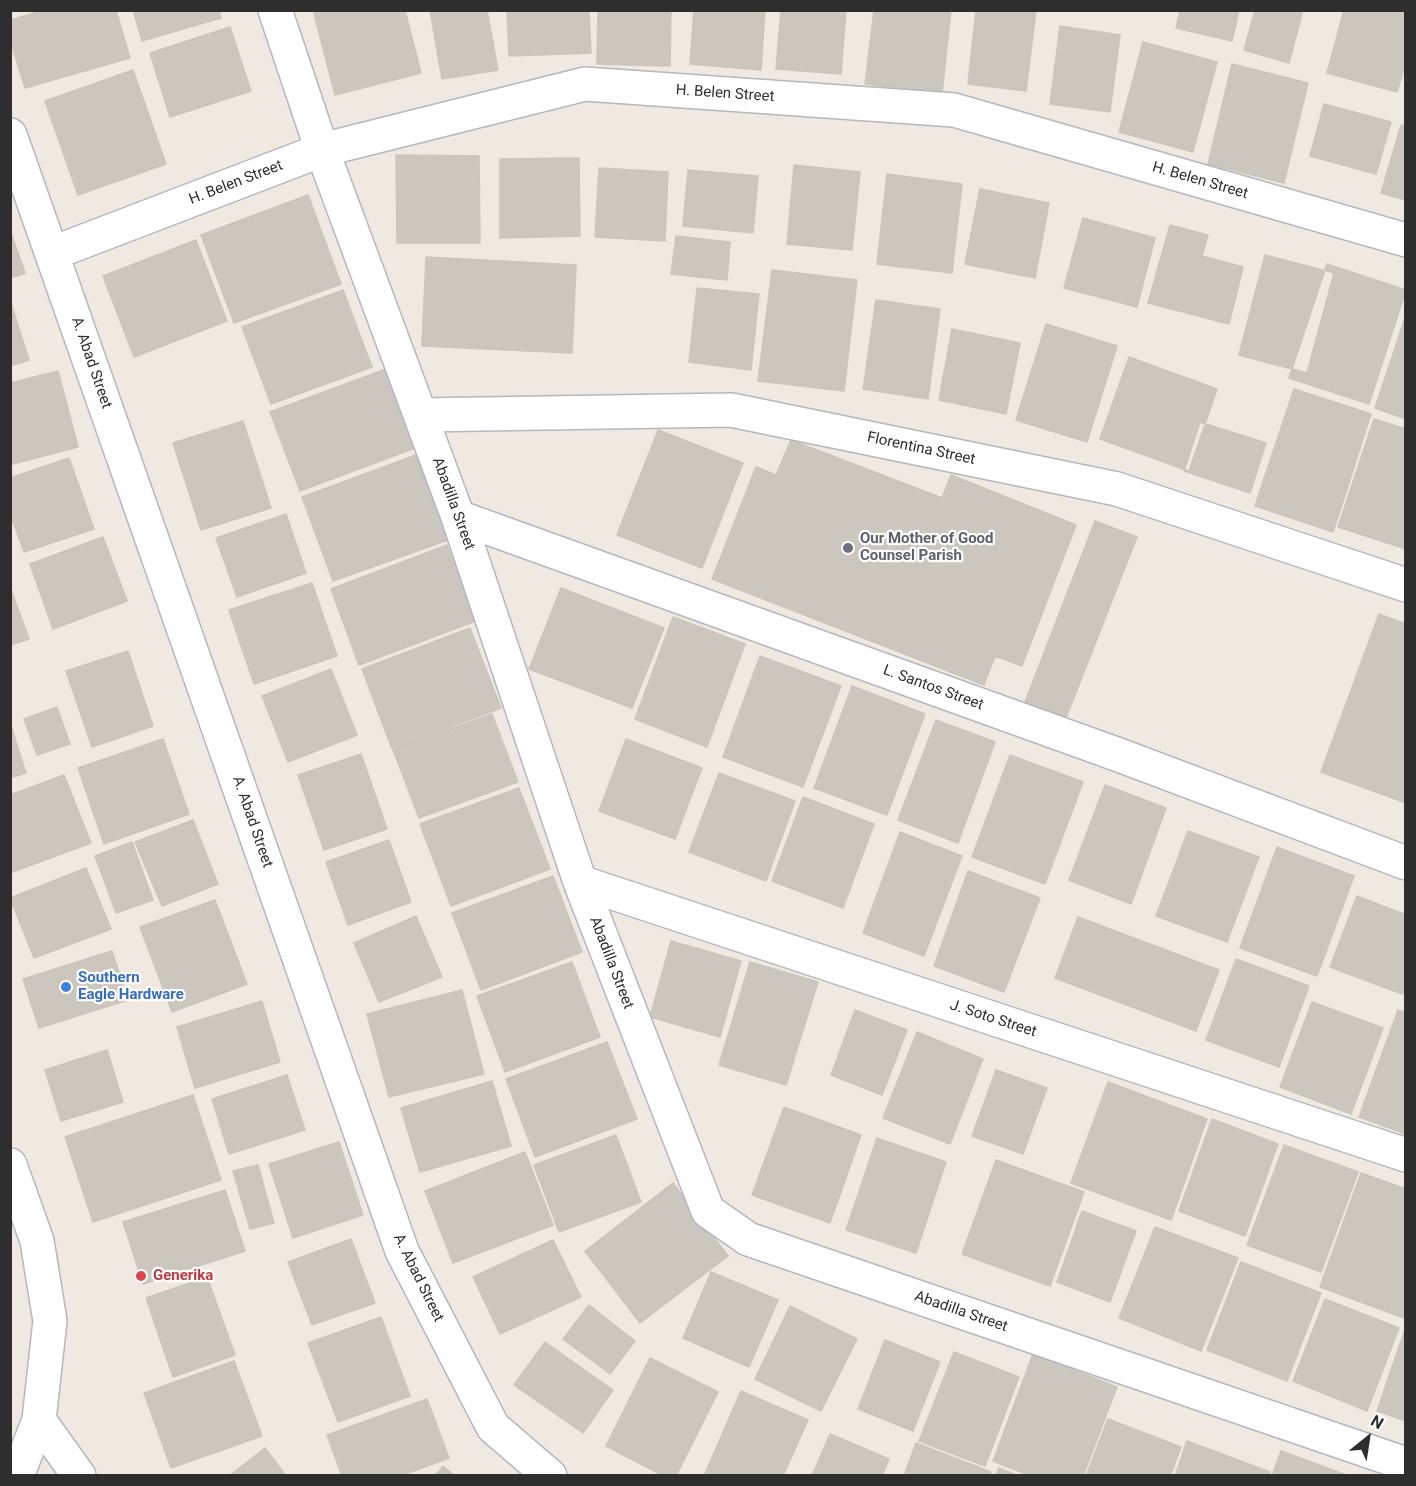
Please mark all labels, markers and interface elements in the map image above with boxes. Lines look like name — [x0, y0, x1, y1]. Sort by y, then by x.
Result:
street label: H. Belen Street — [675, 82, 775, 106]
street label: H. Belen Street — [187, 157, 285, 209]
street label: H. Belen Street — [1150, 159, 1250, 203]
street label: A. Abad Street — [67, 315, 115, 411]
street label: Florentina Street — [865, 429, 977, 469]
street label: Abadilla Street — [428, 455, 478, 553]
place label: Our Mother of Good Counsel Parish — [860, 530, 994, 565]
marker: Our Mother of Good Counsel Parish — [841, 541, 855, 555]
street label: L. Santos Street — [880, 662, 986, 714]
street label: A. Abad Street — [228, 774, 276, 870]
street label: Abadilla Street — [585, 914, 637, 1012]
place label: Southern Eagle Hardware — [78, 969, 184, 1004]
marker: Southern Eagle Hardware — [59, 980, 73, 994]
street label: J. Soto Street — [947, 997, 1039, 1041]
street label: A. Abad Street — [389, 1231, 447, 1325]
place label: Generika — [153, 1267, 213, 1285]
marker: Generika — [134, 1269, 148, 1283]
street label: Abadilla Street — [912, 1288, 1010, 1336]
north arrow — [1338, 1408, 1398, 1468]
text: N — [1368, 1411, 1387, 1433]

